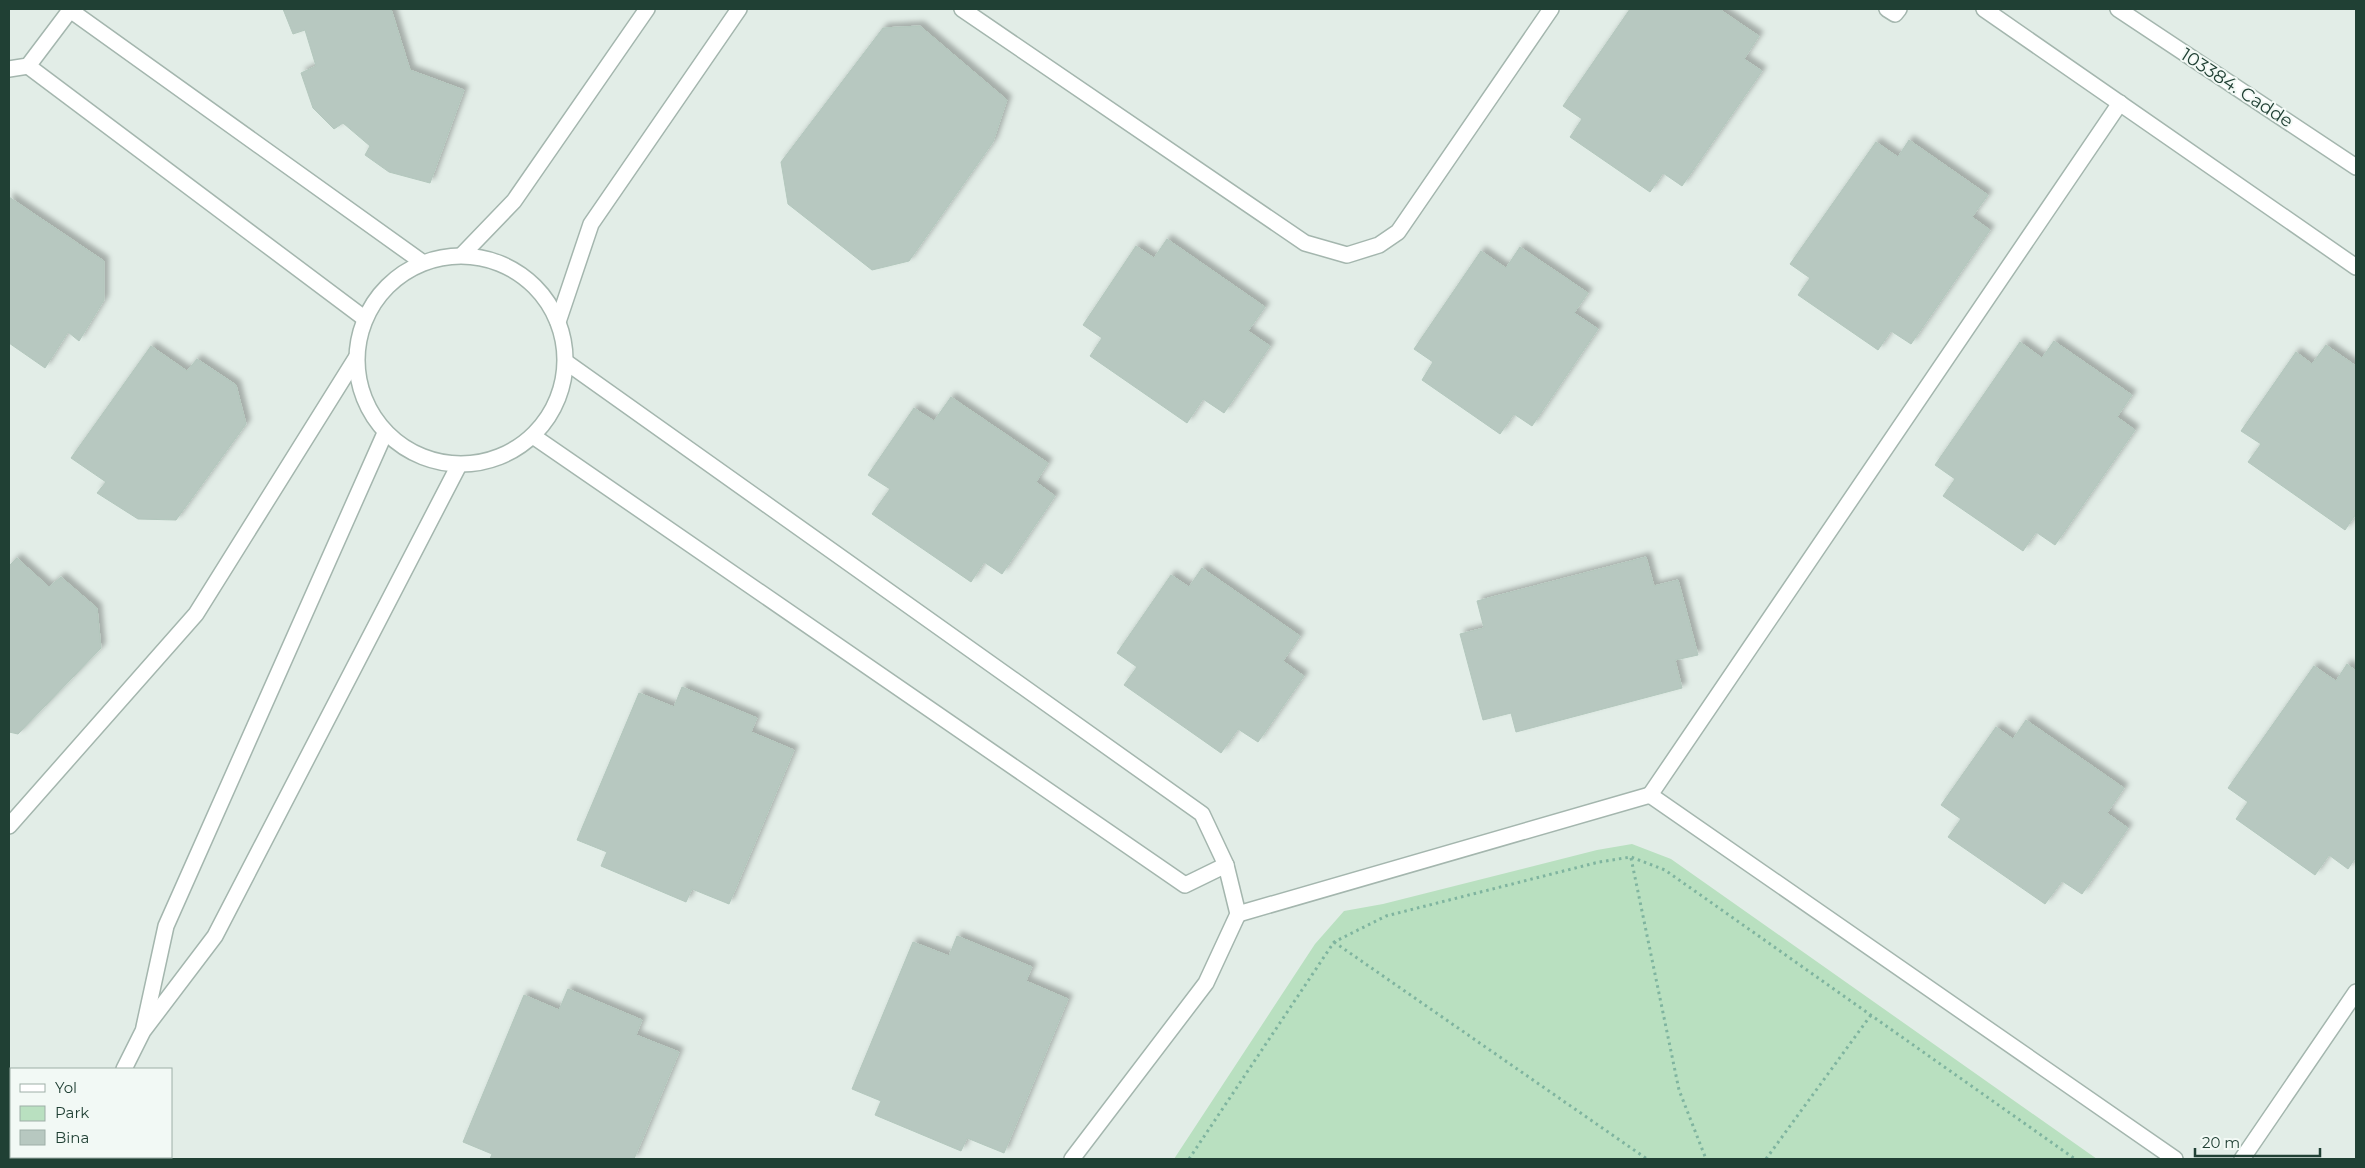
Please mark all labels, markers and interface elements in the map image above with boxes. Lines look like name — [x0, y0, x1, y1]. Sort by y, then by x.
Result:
street label: 103384. Cadde — [2177, 44, 2297, 132]
legend — [10, 1068, 172, 1158]
text: Yol — [55, 1078, 77, 1097]
text: Park — [55, 1103, 89, 1122]
scale bar — [2195, 1126, 2320, 1158]
text: Bina — [55, 1128, 89, 1147]
text: 20 m — [2202, 1133, 2240, 1152]

